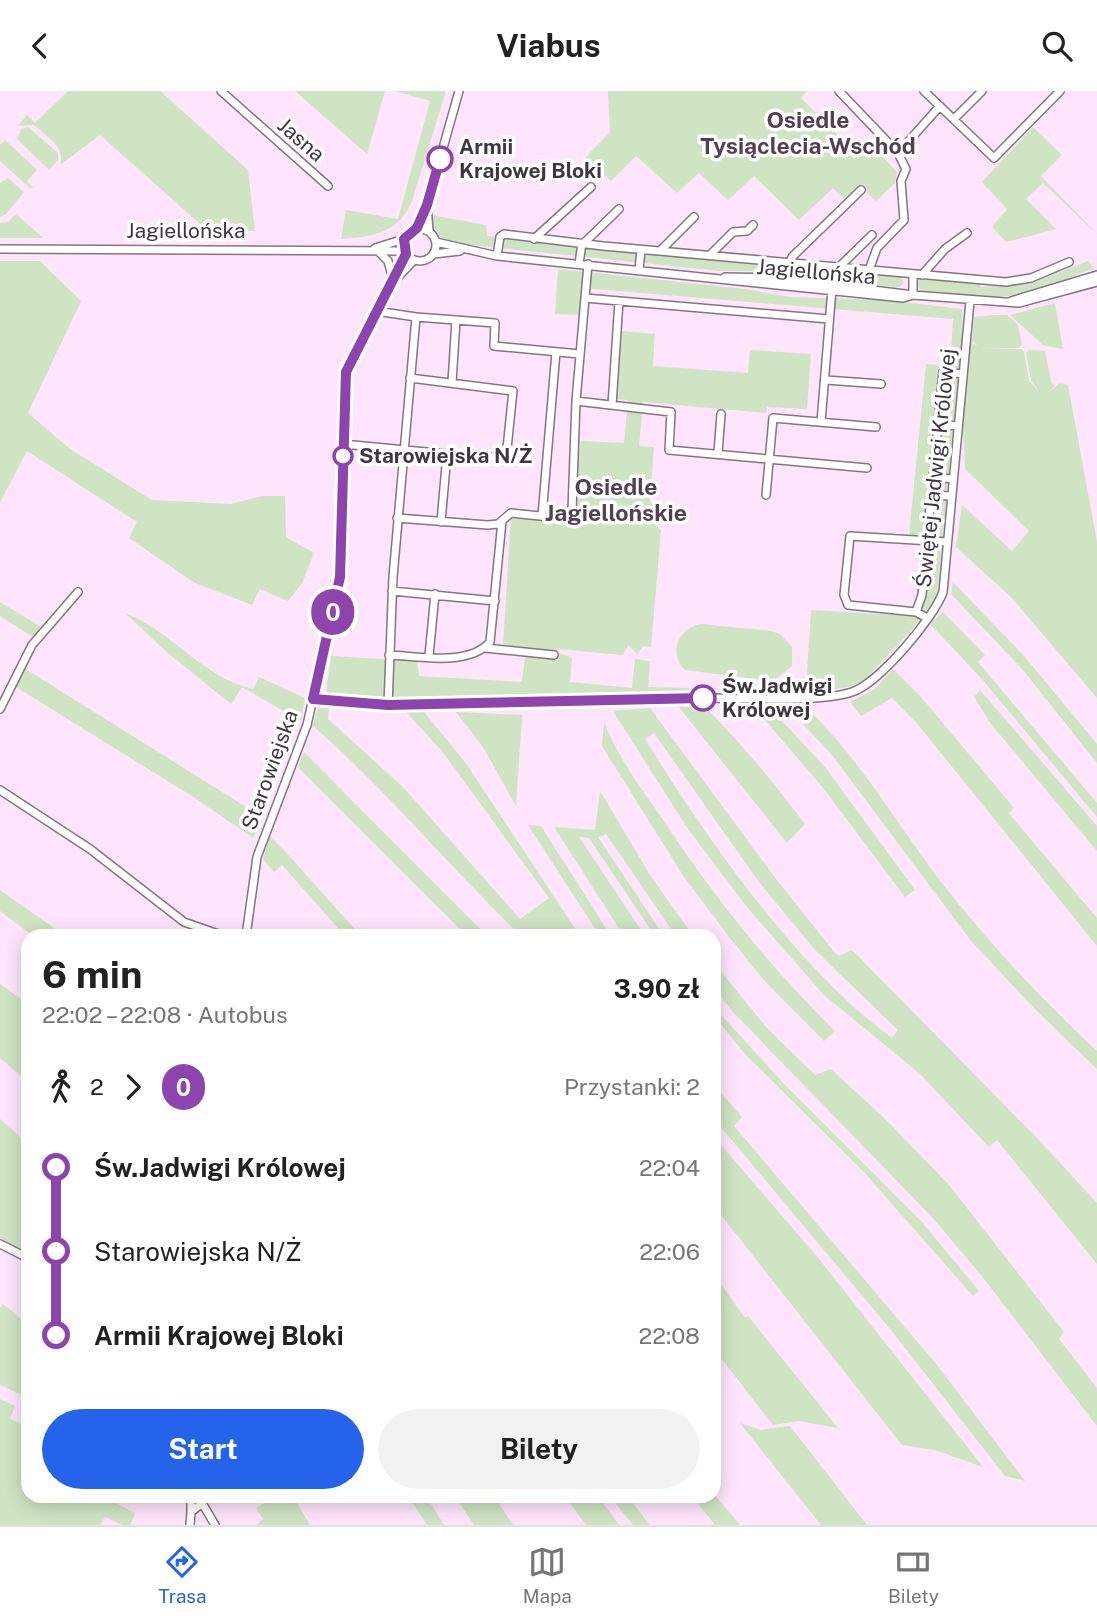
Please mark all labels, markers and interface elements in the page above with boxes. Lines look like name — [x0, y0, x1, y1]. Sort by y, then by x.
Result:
icon: back — [21, 27, 59, 65]
text: Viabus — [496, 27, 601, 64]
icon: search — [1038, 27, 1076, 65]
district label: Osiedle Tysiąclecia-Wschód — [700, 106, 916, 159]
street label: Jasna — [273, 112, 330, 167]
place label: Armii Krajowej Bloki — [459, 134, 602, 183]
marker: Armii Krajowej Bloki — [427, 146, 453, 172]
street label: Jagiellońska — [126, 218, 246, 243]
street label: Jagiellońska — [755, 254, 877, 289]
street label: Świętej Jadwigi Królowej — [911, 347, 960, 589]
place label: Starowiejska N/Ż — [359, 443, 533, 468]
marker: Starowiejska N/Ż — [333, 446, 353, 466]
district label: Osiedle Jagiellońskie — [545, 473, 687, 526]
line badge: 0 — [310, 589, 356, 635]
text: 0 — [325, 598, 341, 626]
place label: Św.Jadwigi Królowej — [722, 673, 832, 722]
marker: Św.Jadwigi Królowej — [690, 685, 716, 711]
street label: Starowiejska — [236, 706, 303, 833]
text: 6 min — [42, 952, 143, 997]
text: 3.90 zł — [613, 973, 700, 1004]
text: 22:02 – 22:08 · Autobus — [42, 1001, 288, 1028]
icon: walk — [42, 1068, 80, 1106]
icon: forward — [114, 1068, 152, 1106]
text: 2 — [90, 1073, 104, 1100]
text: 0 — [176, 1073, 191, 1101]
text: Przystanki: 2 — [564, 1073, 700, 1100]
text: Św.Jadwigi Królowej — [94, 1152, 346, 1183]
text: 22:04 — [639, 1154, 700, 1181]
text: Starowiejska N/Ż — [94, 1236, 301, 1267]
text: 22:06 — [639, 1238, 700, 1265]
text: Armii Krajowej Bloki — [94, 1320, 344, 1351]
text: 22:08 — [639, 1322, 700, 1349]
button: Start — [42, 1409, 364, 1489]
button: Bilety — [378, 1409, 700, 1489]
tab: Trasa — [158, 1543, 206, 1607]
tab: Mapa — [523, 1543, 572, 1607]
tab: Bilety — [888, 1543, 939, 1607]

